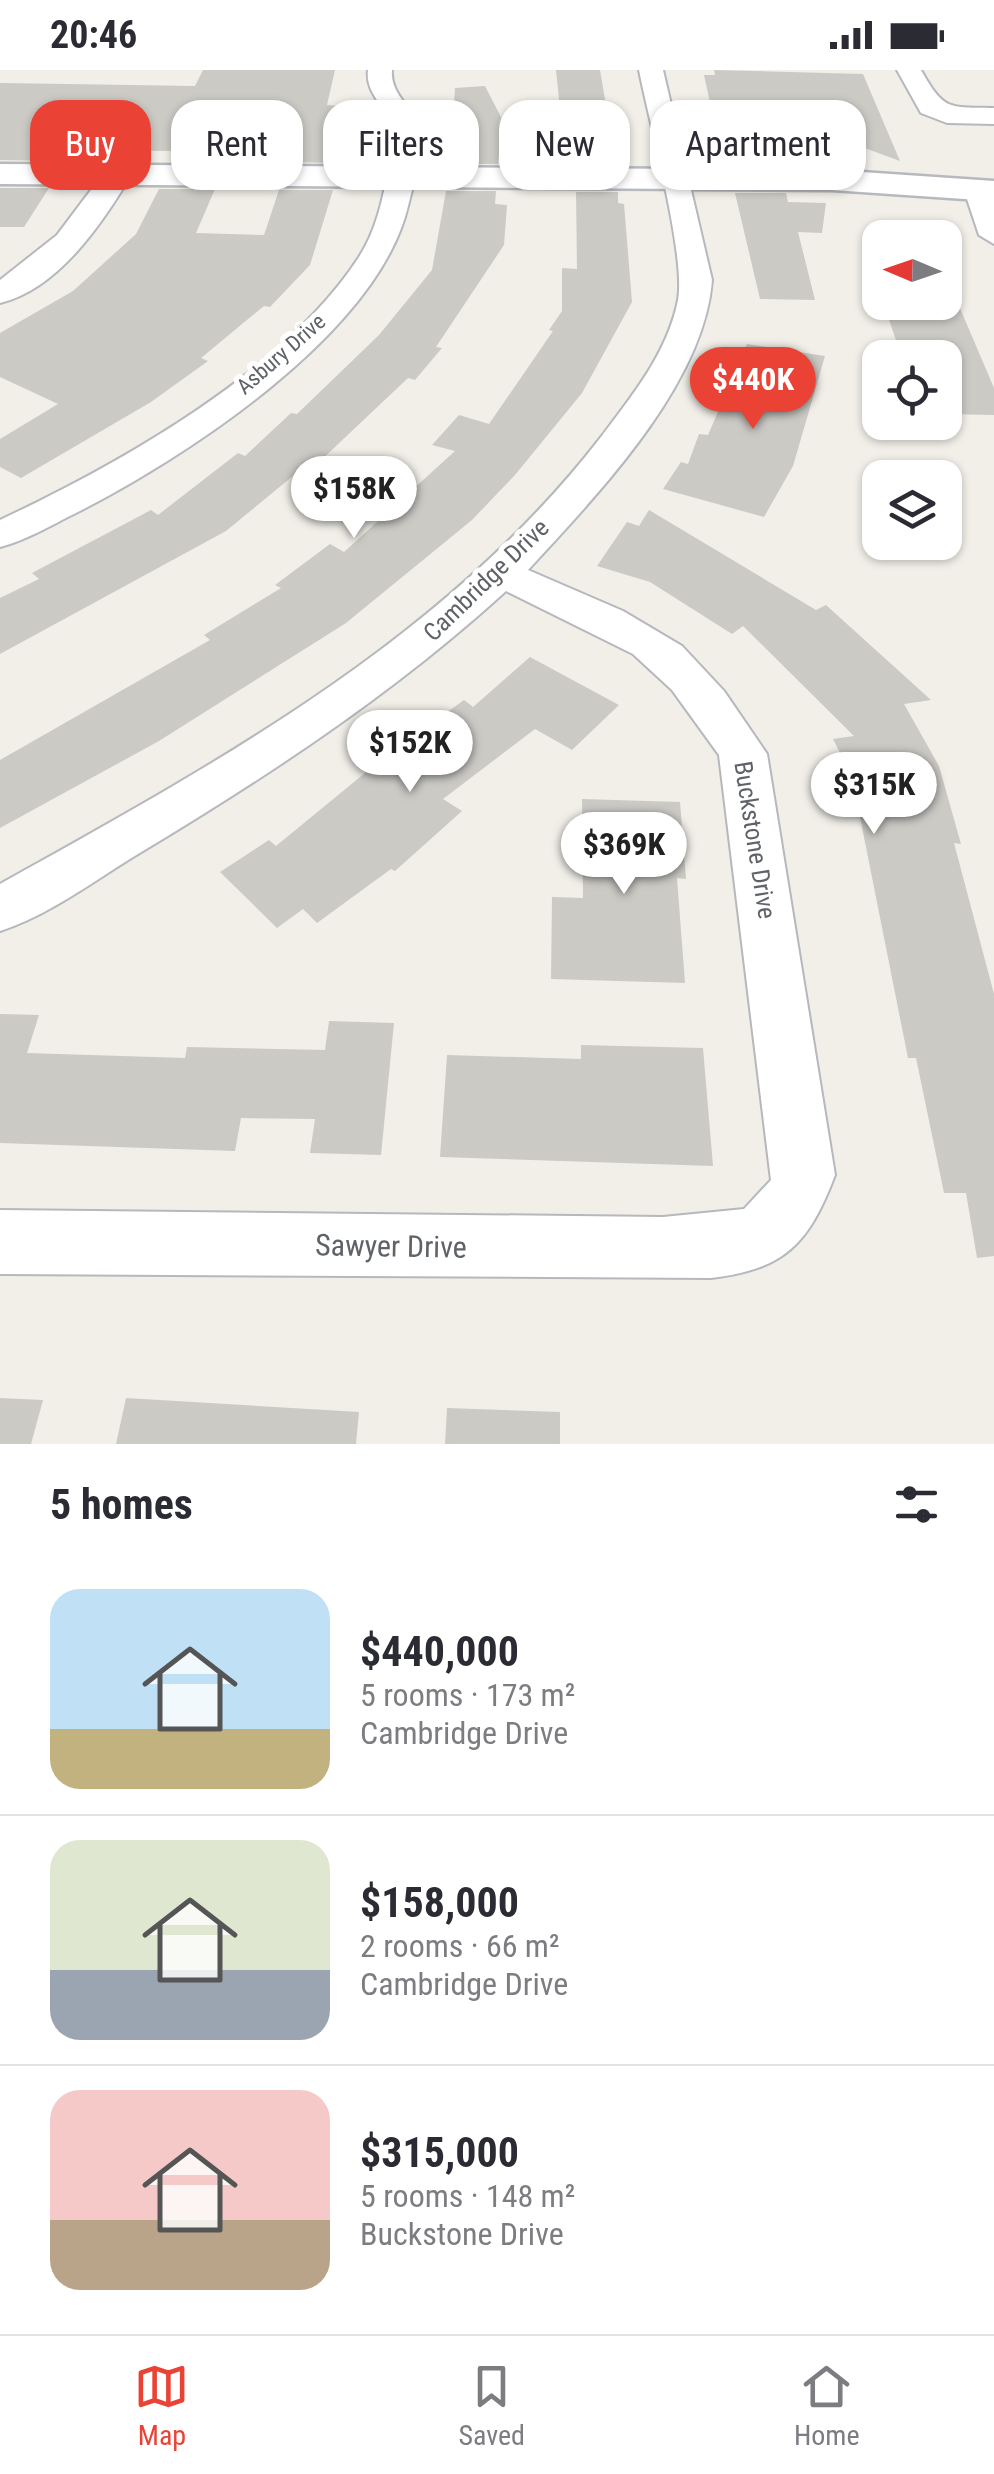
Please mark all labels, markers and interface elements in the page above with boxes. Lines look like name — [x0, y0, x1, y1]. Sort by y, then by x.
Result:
text: 20:46 — [50, 13, 137, 57]
chip: Buy — [30, 100, 151, 190]
chip: Rent — [171, 100, 303, 190]
chip: Filters — [323, 100, 479, 190]
chip: New — [499, 100, 630, 190]
chip: Apartment — [650, 100, 866, 190]
north arrow — [862, 220, 962, 320]
map controls — [862, 220, 962, 560]
street label: Asbury Drive — [232, 309, 330, 399]
button: locate — [862, 340, 962, 440]
pin: $440K — [683, 347, 823, 432]
text: $440K — [712, 360, 794, 398]
pin: $158K — [284, 456, 424, 541]
button: layers — [862, 460, 962, 560]
text: $158K — [313, 469, 395, 507]
street label: Cambridge Drive — [417, 513, 555, 647]
pin: $152K — [340, 710, 480, 795]
text: $152K — [369, 723, 451, 761]
pin: $315K — [804, 752, 944, 837]
street label: Buckstone Drive — [728, 759, 782, 921]
text: $315K — [833, 765, 915, 803]
pin: $369K — [554, 812, 694, 897]
text: $369K — [583, 825, 665, 863]
street label: Sawyer Drive — [315, 1227, 467, 1265]
icon: filters — [889, 1477, 944, 1532]
text: 5 homes — [50, 1480, 193, 1529]
text: $440,000 — [360, 1627, 519, 1676]
icon: home — [130, 1629, 250, 1749]
text: 5 rooms · 173 m² — [360, 1676, 575, 1714]
text: Cambridge Drive — [360, 1714, 568, 1752]
text: $158,000 — [360, 1878, 519, 1927]
icon: home — [130, 1880, 250, 2000]
text: 2 rooms · 66 m² — [360, 1927, 559, 1965]
text: Cambridge Drive — [360, 1965, 568, 2003]
text: $315,000 — [360, 2128, 519, 2177]
icon: home — [130, 2130, 250, 2250]
text: 5 rooms · 148 m² — [360, 2177, 575, 2215]
text: Buckstone Drive — [360, 2215, 564, 2253]
tab: Map — [134, 2359, 189, 2452]
tab: Saved — [458, 2359, 525, 2452]
tab: Home — [794, 2359, 860, 2452]

